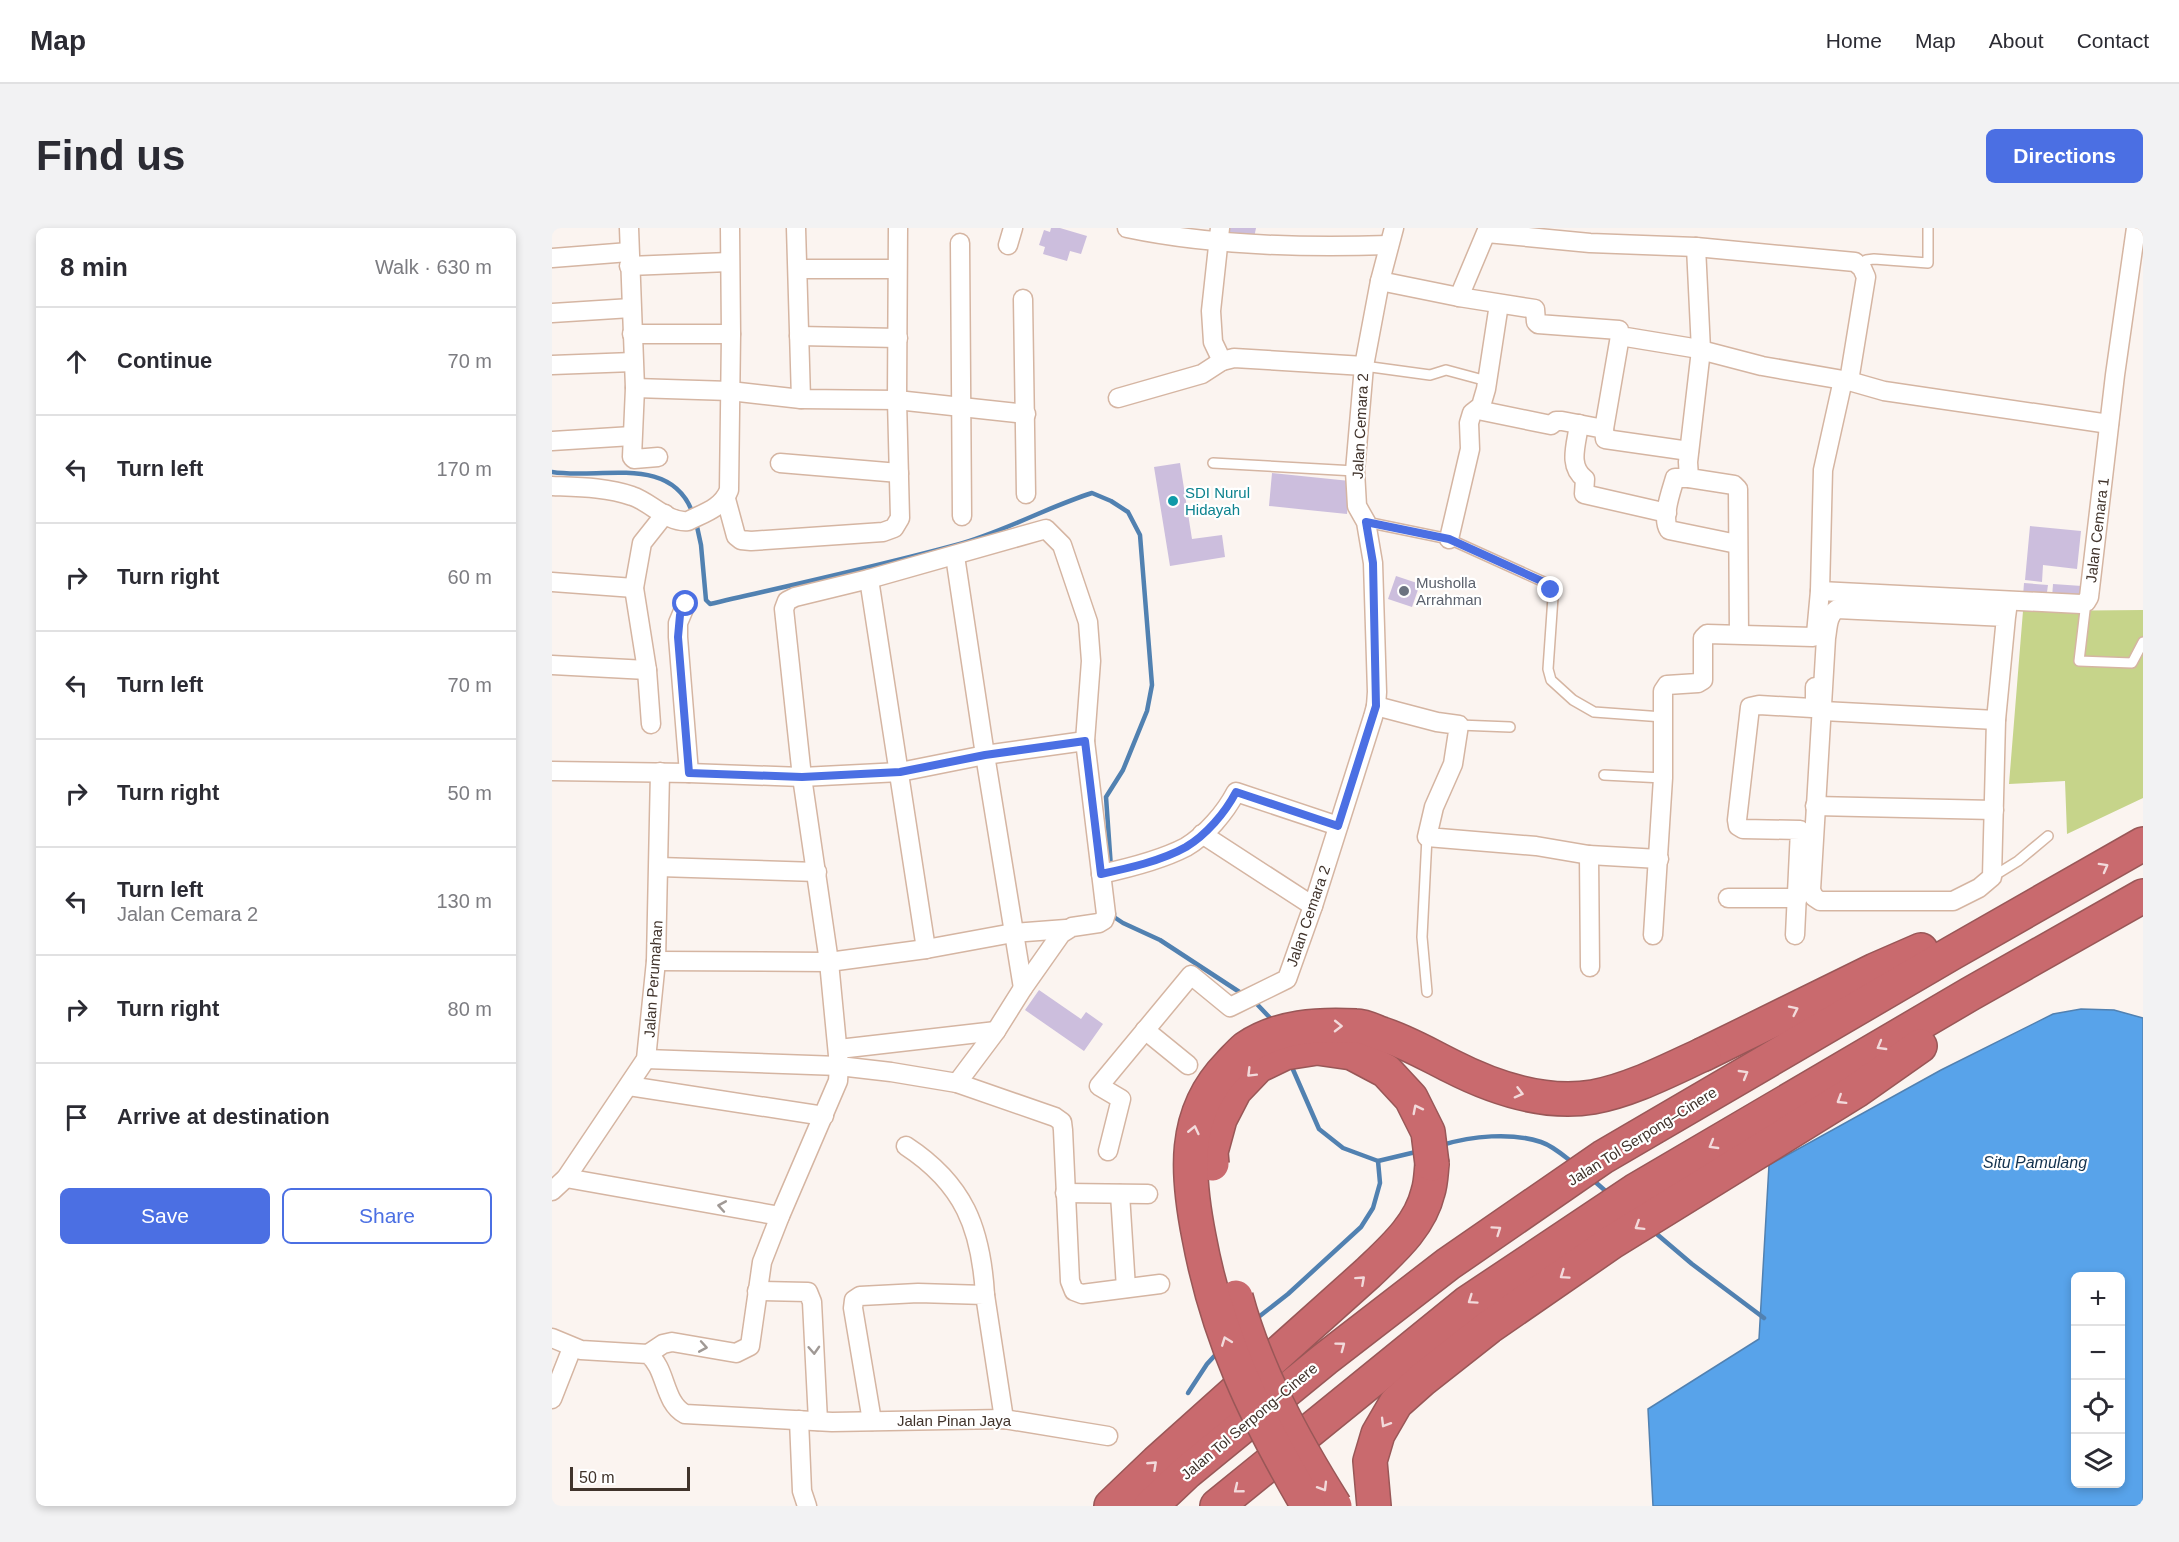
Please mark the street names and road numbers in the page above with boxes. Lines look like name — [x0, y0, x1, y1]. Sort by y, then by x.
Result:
street label: Jalan Cemara 2 — [1349, 373, 1371, 479]
street label: Jalan Cemara 1 — [2082, 476, 2112, 584]
street label: Jalan Cemara 2 — [1283, 863, 1333, 969]
street label: Jalan Perumahan — [640, 920, 666, 1038]
street label: Jalan Tol Serpong–Cinere — [1564, 1083, 1720, 1189]
street label: Jalan Tol Serpong–Cinere — [1178, 1359, 1320, 1483]
street label: Jalan Pinan Jaya — [897, 1412, 1012, 1429]

